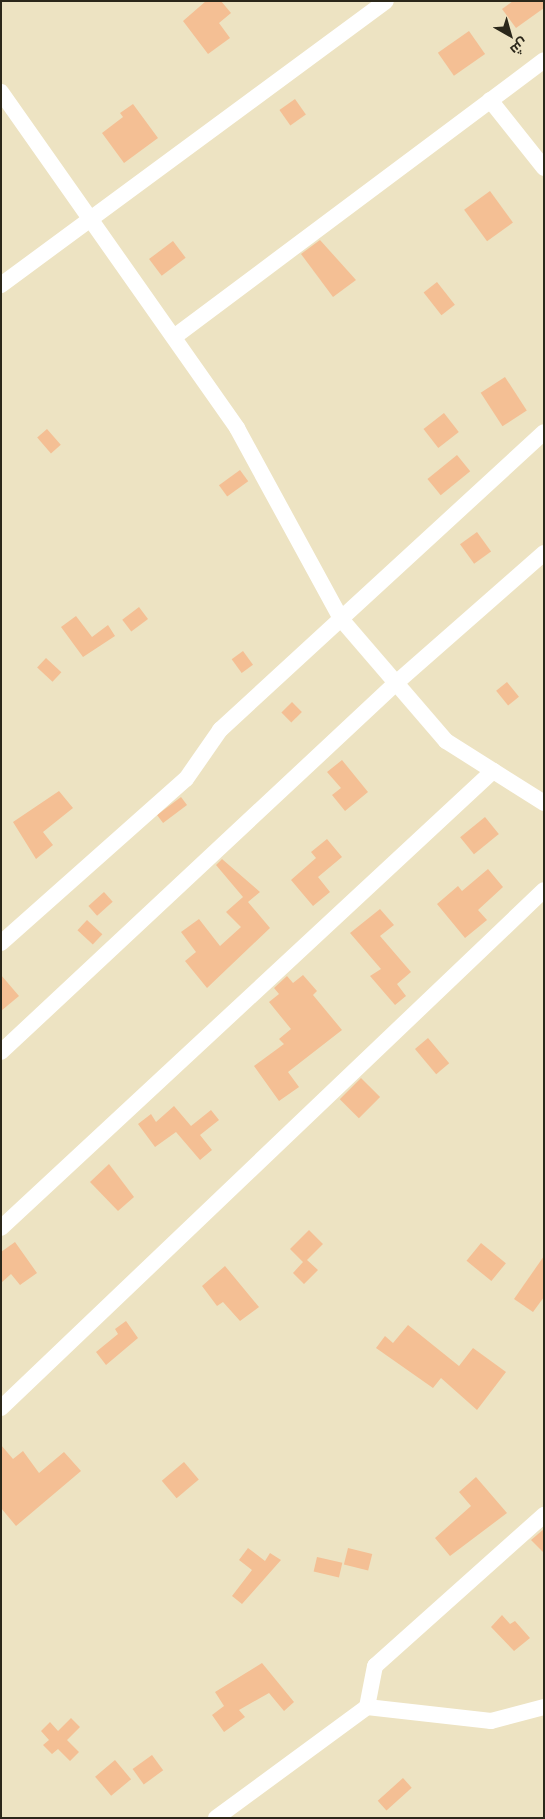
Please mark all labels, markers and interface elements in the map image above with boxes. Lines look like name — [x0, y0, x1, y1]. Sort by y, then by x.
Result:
north arrow — [485, 10, 535, 60]
text: ش — [507, 34, 532, 60]

